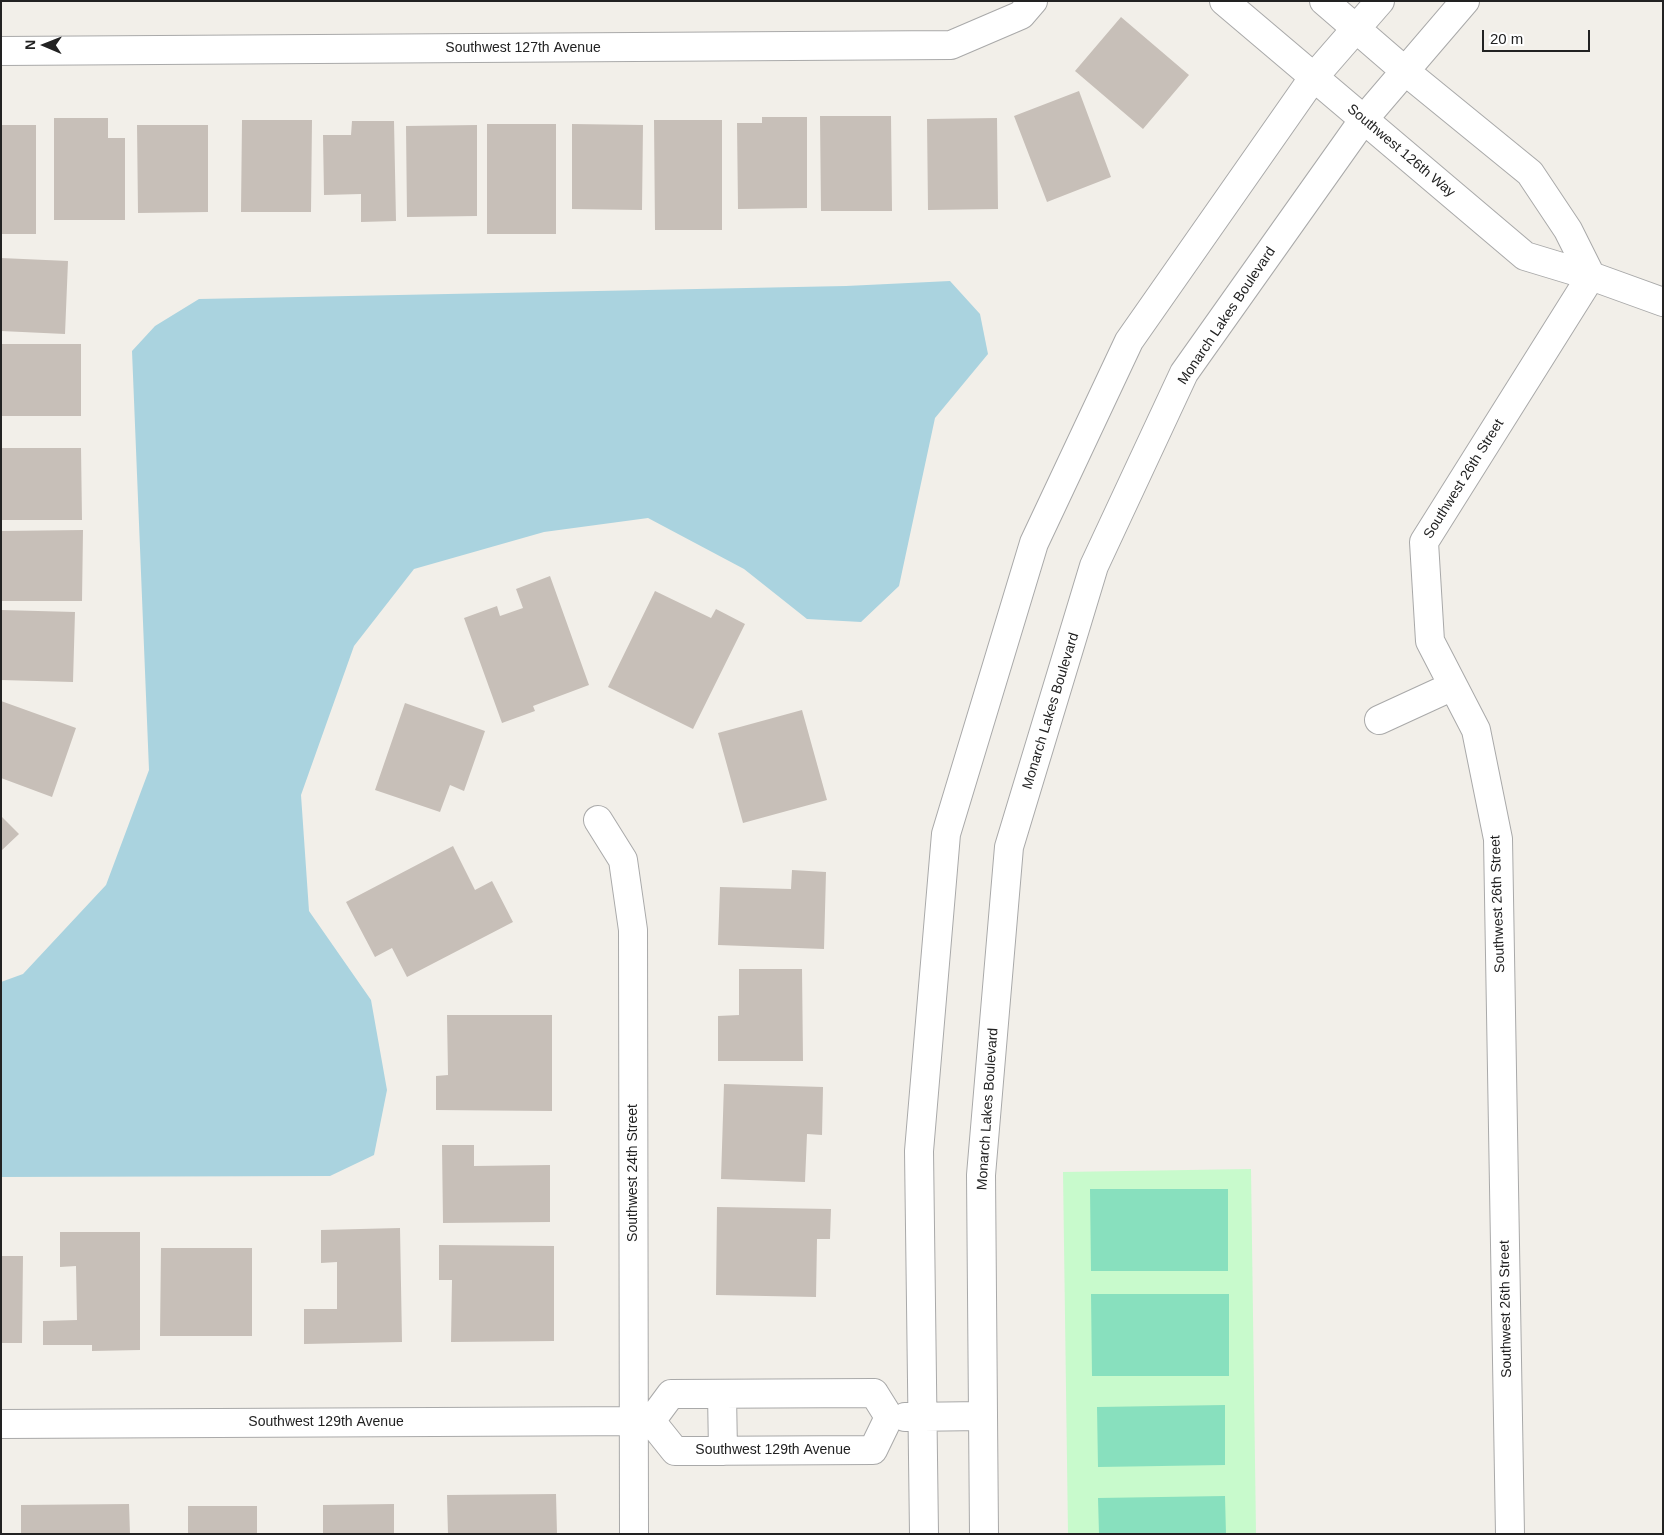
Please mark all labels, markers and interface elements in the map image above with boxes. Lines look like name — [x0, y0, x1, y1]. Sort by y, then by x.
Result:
north arrow — [20, 20, 70, 70]
scale bar — [1484, 20, 1592, 52]
text: 20 m — [1490, 30, 1523, 47]
text: N — [22, 40, 38, 50]
street label: Southwest 127th Avenue — [445, 40, 601, 56]
street label: Southwest 126th Way — [1344, 101, 1458, 201]
street label: Monarch Lakes Boulevard — [1175, 244, 1279, 388]
street label: Southwest 26th Street — [1420, 416, 1508, 542]
street label: Monarch Lakes Boulevard — [1019, 631, 1083, 791]
street label: Southwest 26th Street — [1487, 835, 1509, 973]
street label: Monarch Lakes Boulevard — [974, 1027, 1002, 1191]
street label: Southwest 24th Street — [625, 1104, 641, 1242]
street label: Southwest 26th Street — [1496, 1240, 1516, 1378]
street label: Southwest 129th Avenue — [248, 1414, 404, 1430]
street label: Southwest 129th Avenue — [695, 1442, 851, 1458]

